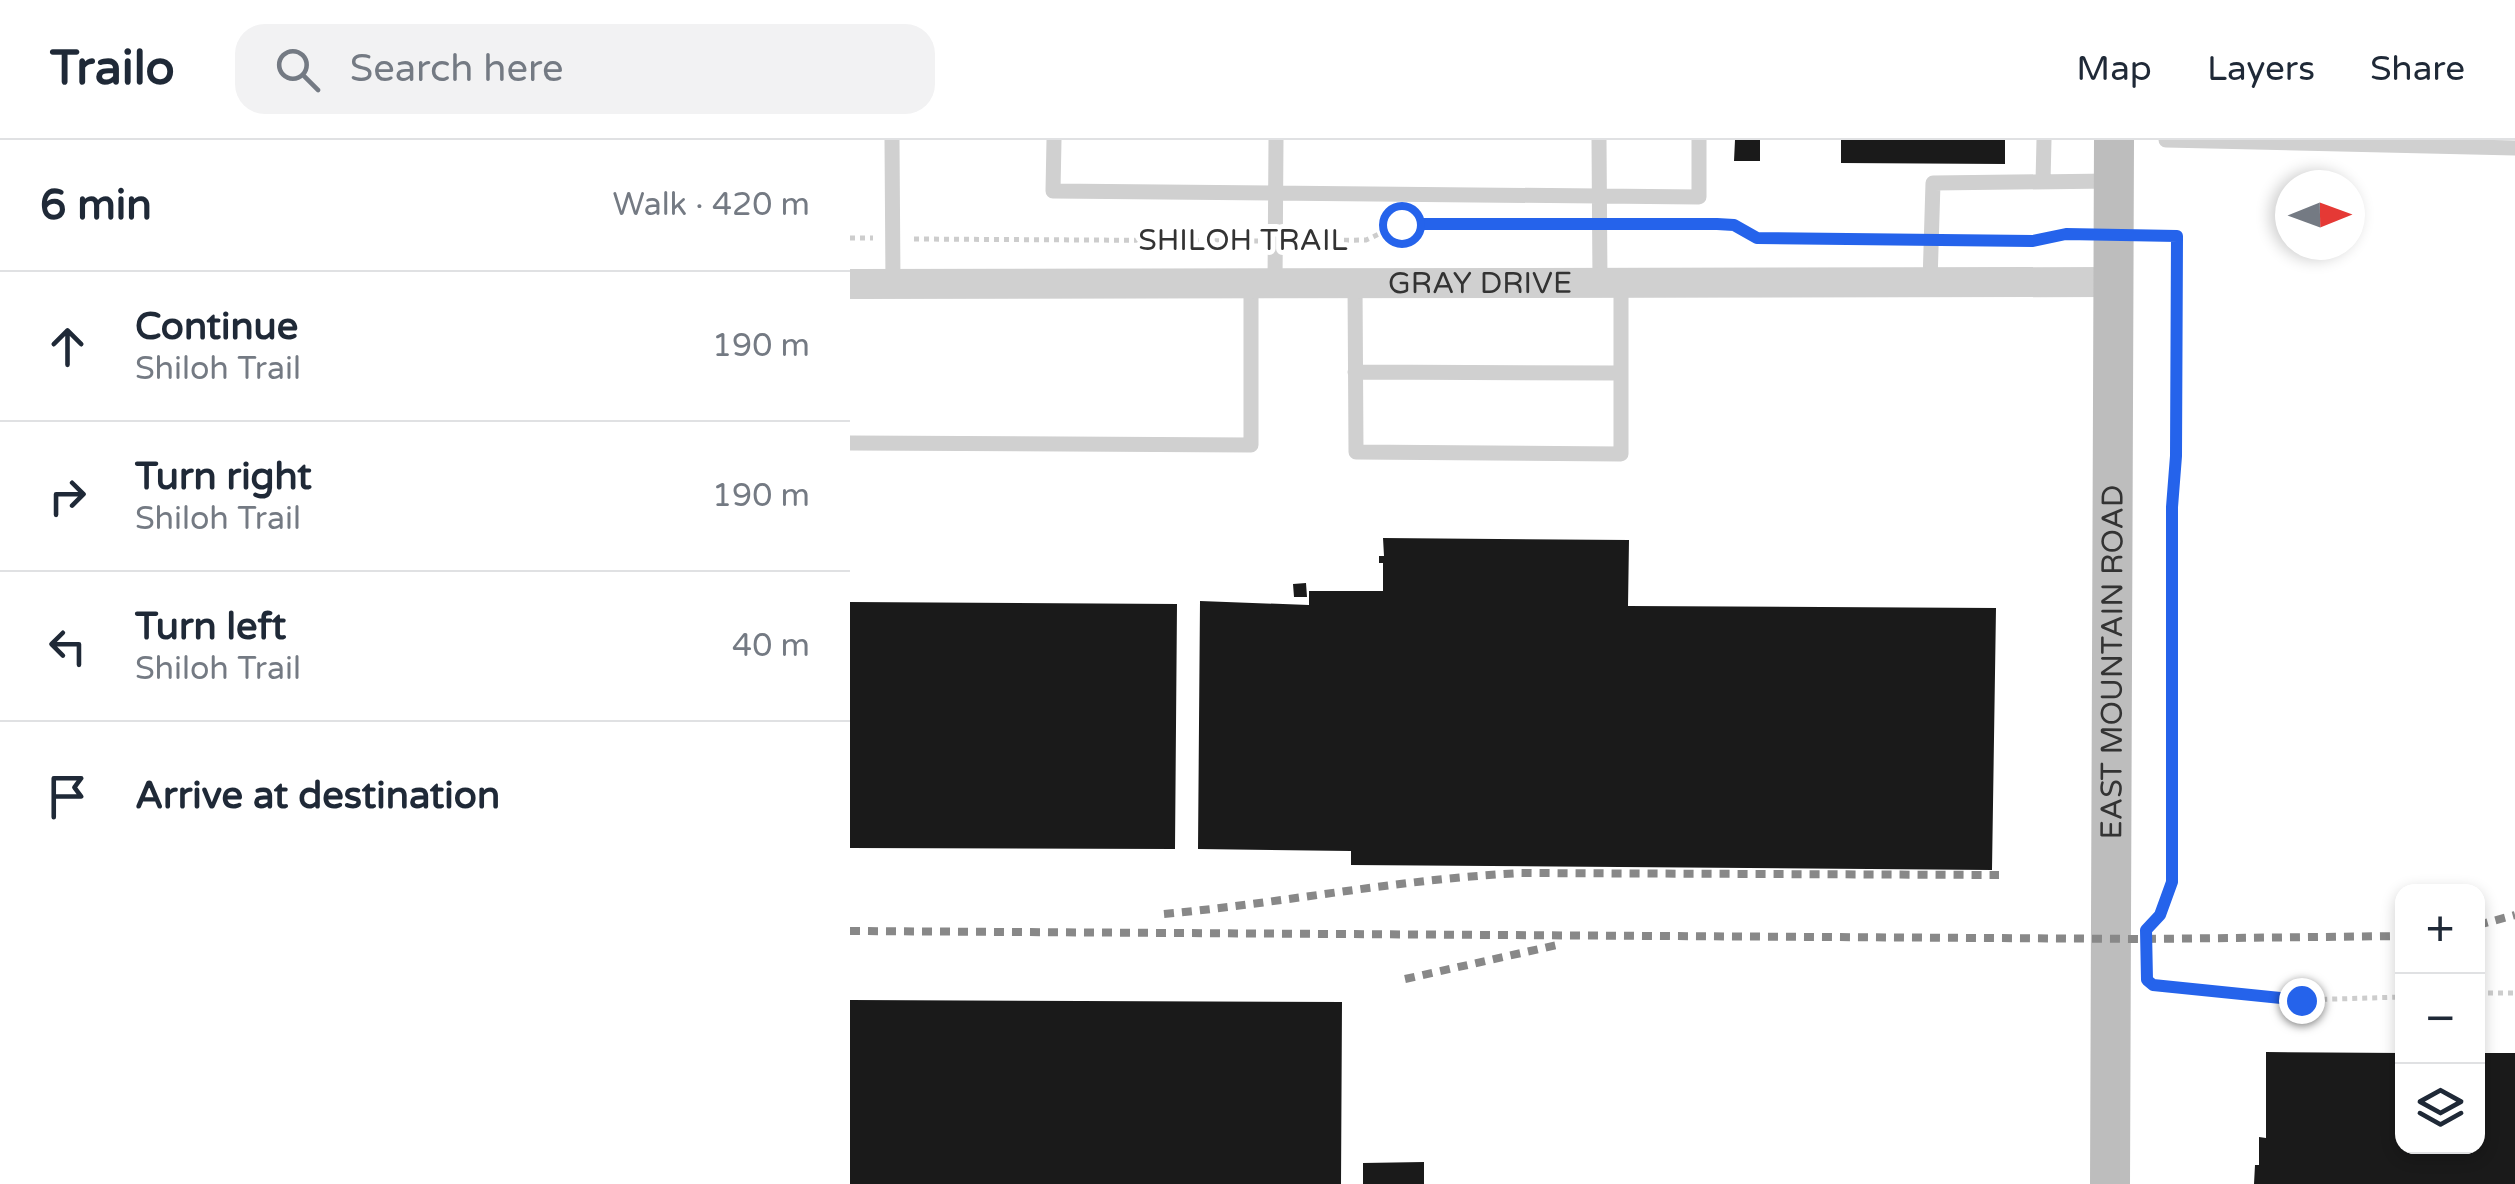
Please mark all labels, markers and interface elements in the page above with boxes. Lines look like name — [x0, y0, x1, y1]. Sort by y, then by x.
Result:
search box — [235, 24, 935, 114]
text: Trailo — [50, 40, 175, 98]
icon: search — [270, 42, 325, 97]
text: Search here — [350, 46, 564, 92]
text: Map — [2076, 48, 2152, 90]
text: Layers — [2207, 48, 2315, 90]
text: Share — [2370, 48, 2465, 90]
north arrow — [2275, 170, 2365, 260]
text: 6 min — [40, 180, 152, 231]
text: Walk · 420 m — [613, 186, 810, 224]
route start — [1379, 202, 1425, 248]
street label: SHILOH TRAIL — [1138, 222, 1348, 259]
street label: GRAY DRIVE — [1388, 265, 1572, 302]
text: Continue — [135, 304, 298, 350]
icon: ahead — [40, 319, 95, 374]
text: 190 m — [712, 327, 810, 365]
text: Shiloh Trail — [135, 350, 301, 388]
text: Turn right — [135, 454, 312, 500]
icon: right — [40, 469, 95, 524]
text: 190 m — [712, 477, 810, 515]
street label: EAST MOUNTAIN ROAD — [2093, 485, 2132, 839]
text: Shiloh Trail — [135, 500, 301, 538]
text: Turn left — [135, 604, 286, 650]
icon: left — [40, 619, 95, 674]
text: 40 m — [732, 627, 810, 665]
text: Shiloh Trail — [135, 650, 301, 688]
icon: arrive — [40, 769, 95, 824]
text: Arrive at destination — [135, 773, 500, 819]
map controls — [2395, 884, 2485, 1154]
button: + — [2395, 884, 2485, 974]
button: − — [2395, 974, 2485, 1064]
route end — [2279, 978, 2325, 1024]
button: layers — [2395, 1064, 2485, 1154]

